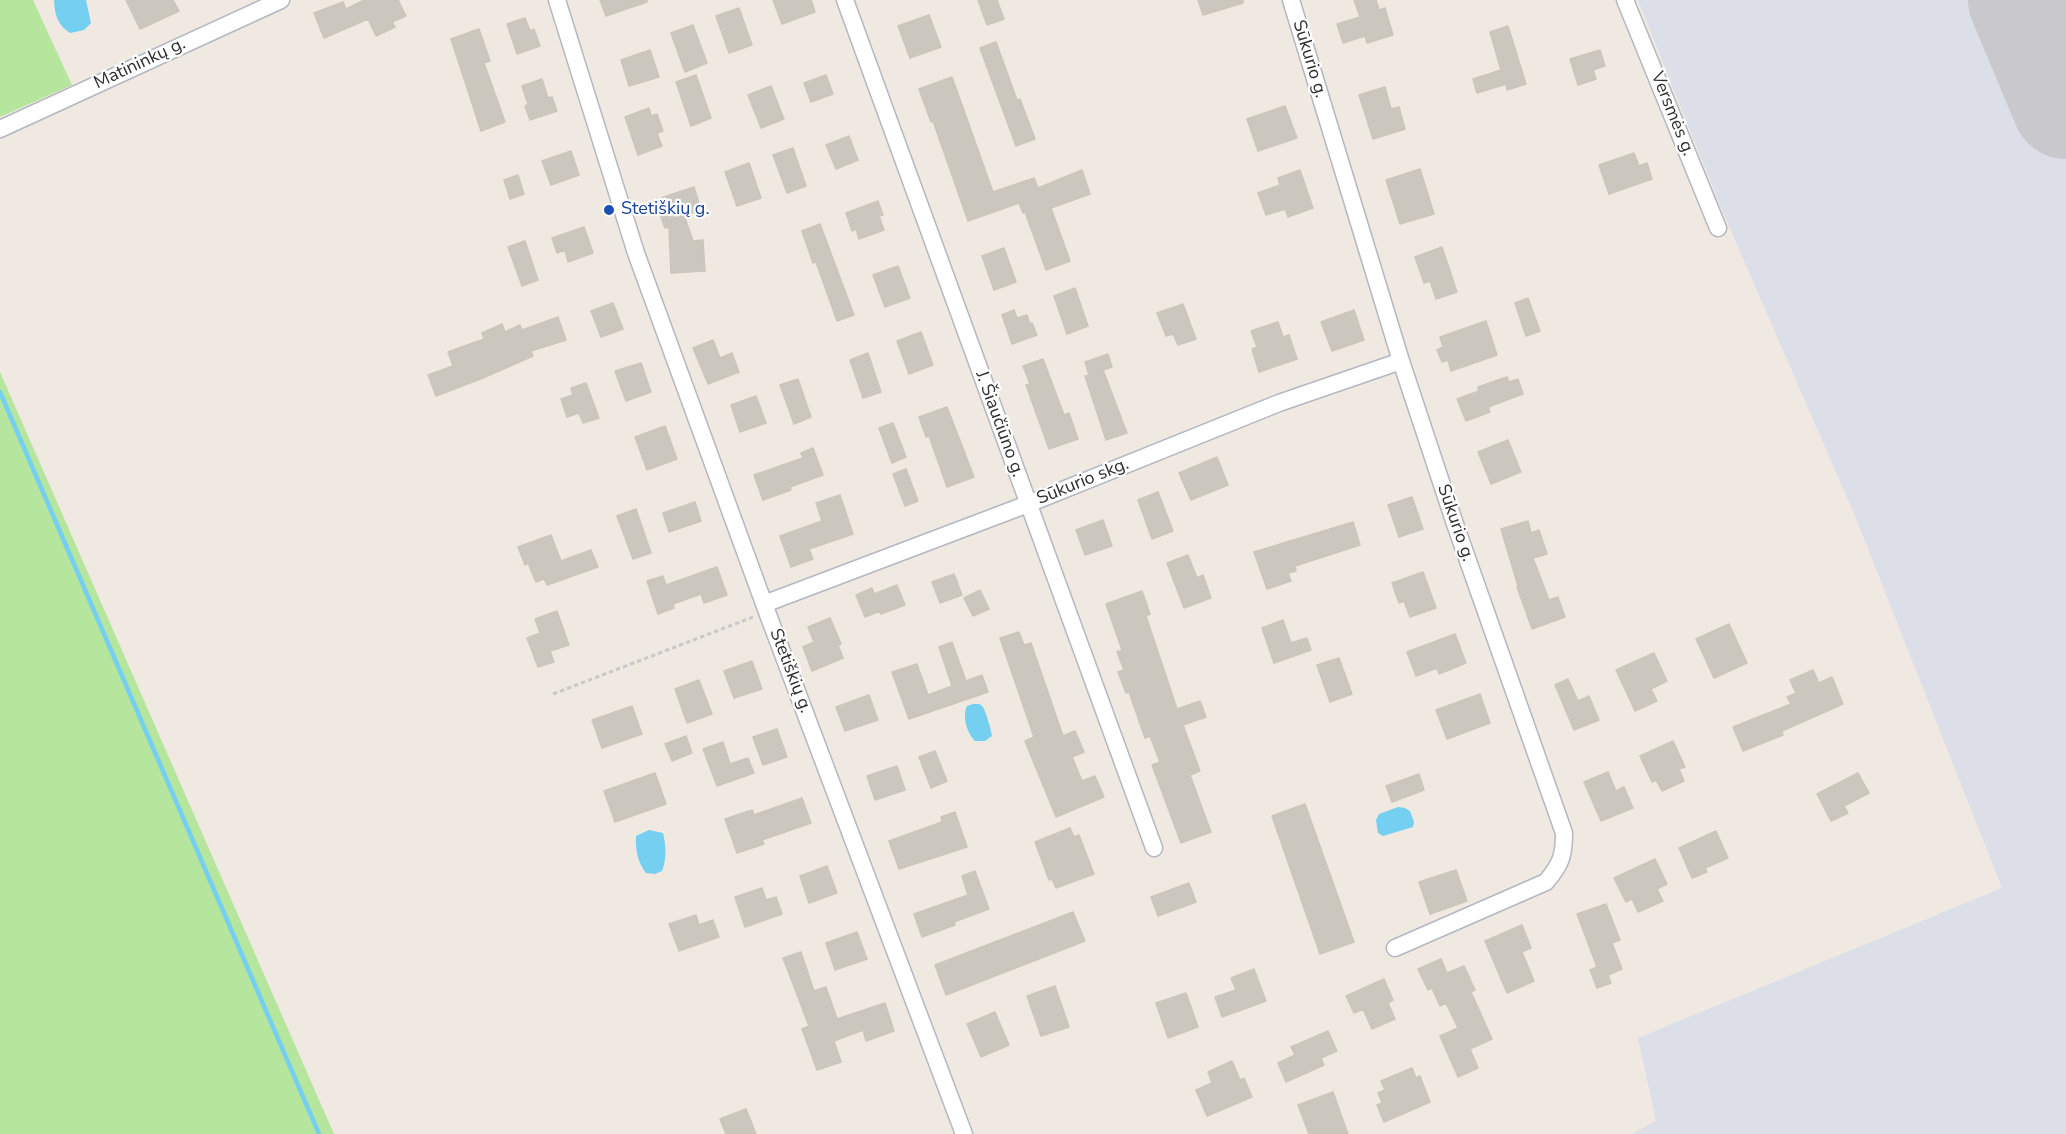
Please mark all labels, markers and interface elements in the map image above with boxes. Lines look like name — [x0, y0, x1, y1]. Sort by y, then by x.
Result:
street label: Sūkurio g. — [1287, 18, 1331, 100]
street label: Matininkų g. — [91, 33, 189, 95]
street label: Versmės g. — [1645, 69, 1699, 159]
place label: Stetiškių g. — [621, 199, 710, 221]
marker: Stetiškių g. — [602, 203, 616, 217]
street label: J. Šiaučiūno g. — [970, 368, 1028, 480]
street label: Sūkurio skg. — [1034, 454, 1132, 510]
street label: Sūkurio g. — [1432, 482, 1478, 564]
street label: Stetiškių g. — [764, 626, 816, 716]

